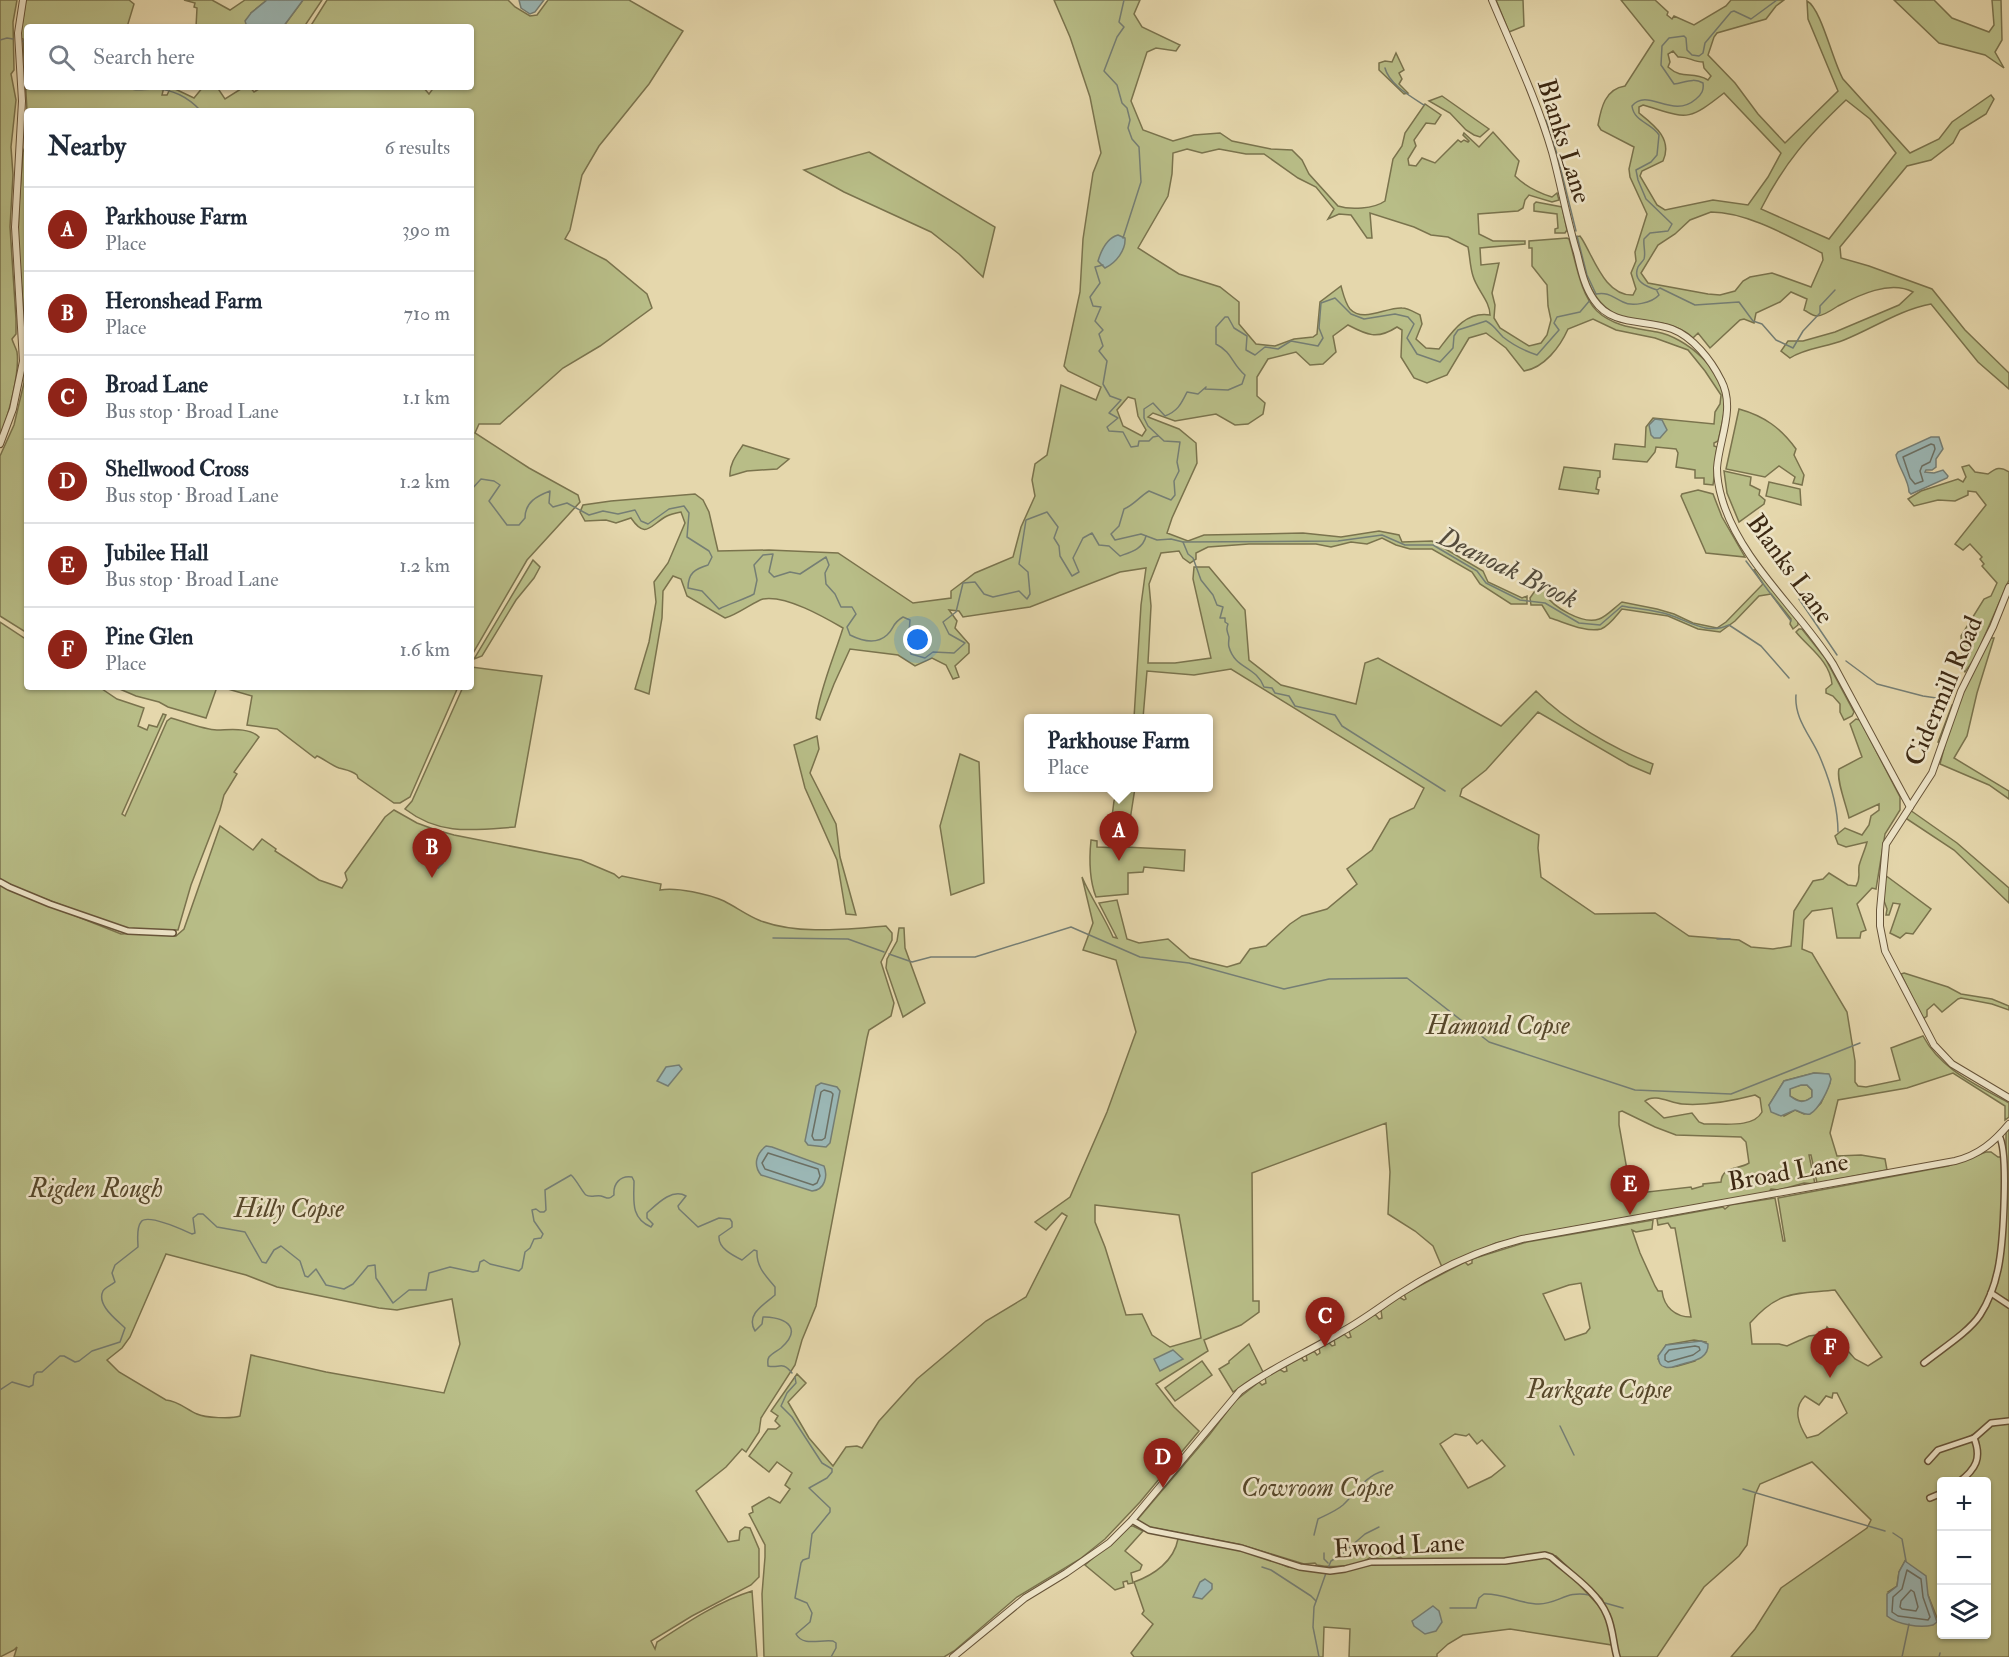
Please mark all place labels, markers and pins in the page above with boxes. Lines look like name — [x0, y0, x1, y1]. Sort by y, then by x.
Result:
pin: A — [1100, 812, 1138, 861]
pin: B — [412, 828, 452, 878]
pin: E — [1610, 1166, 1650, 1215]
pin: C — [1306, 1298, 1344, 1347]
pin: F — [1810, 1328, 1850, 1378]
pin: D — [1144, 1438, 1182, 1488]

